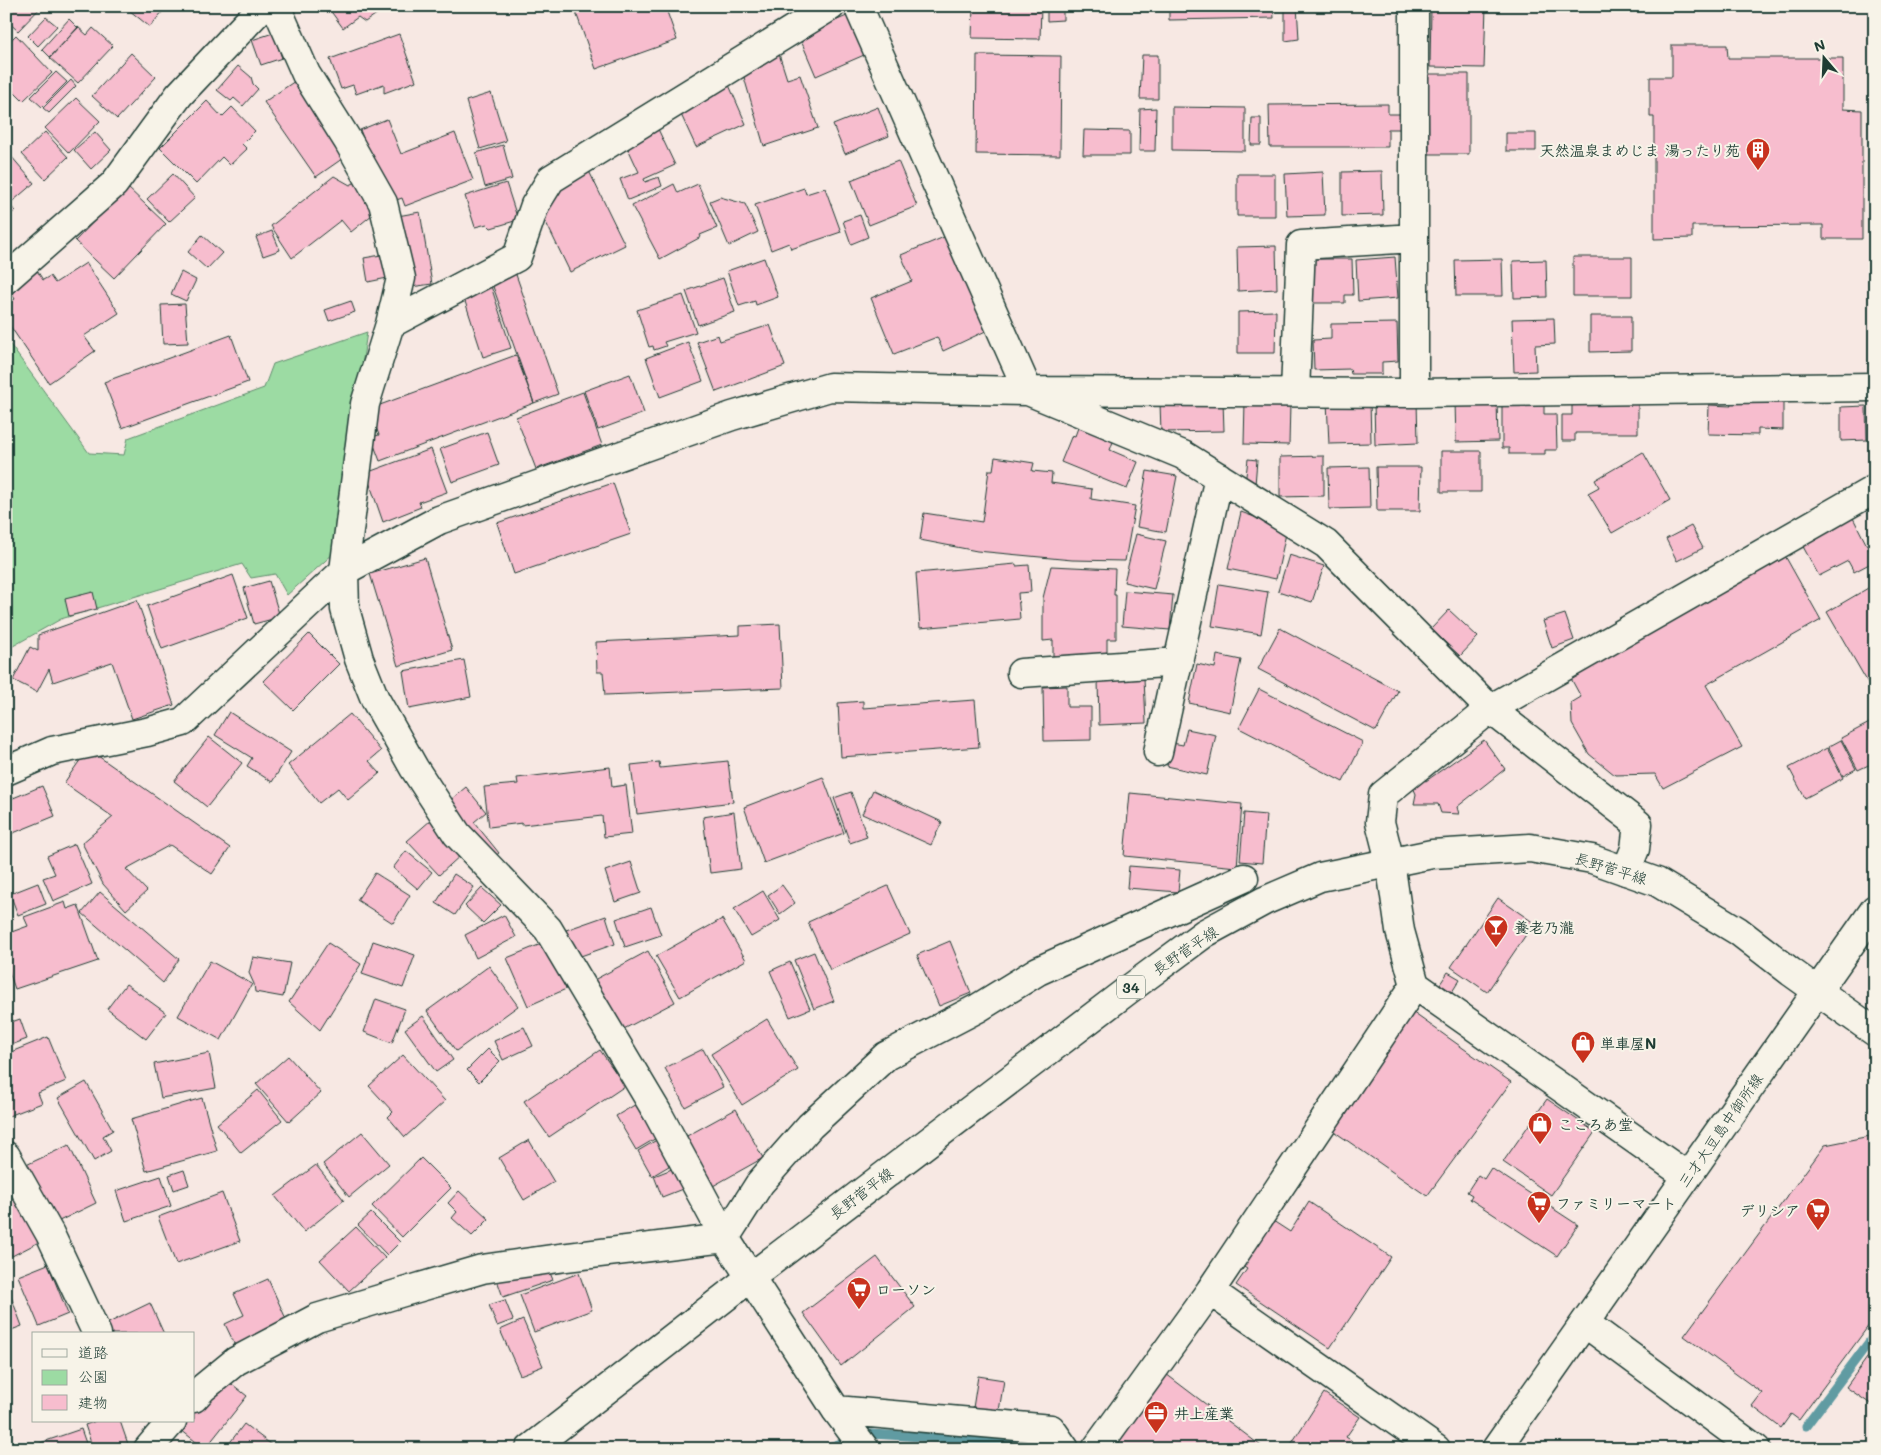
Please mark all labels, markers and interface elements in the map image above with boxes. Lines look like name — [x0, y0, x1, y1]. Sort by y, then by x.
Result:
north arrow — [1798, 32, 1848, 82]
text: N — [1811, 35, 1828, 56]
building icon: 天然温泉まめじま 湯ったり苑 — [1745, 137, 1771, 171]
place label: 天然温泉まめじま 湯ったり苑 — [1540, 140, 1740, 160]
street label: 長野菅平線 — [1572, 847, 1650, 889]
bar icon: 養老乃瀧 — [1483, 914, 1509, 948]
place label: 養老乃瀧 — [1514, 917, 1574, 937]
street label: 長野菅平線 — [1148, 921, 1222, 979]
road number: 34 — [1117, 976, 1145, 999]
shop icon: 単車屋N — [1570, 1030, 1596, 1064]
place label: 単車屋N — [1600, 1033, 1656, 1053]
street label: 三才大豆島中御所線 — [1673, 1069, 1767, 1191]
shop icon: こころあ堂 — [1527, 1111, 1553, 1145]
place label: こころあ堂 — [1558, 1114, 1633, 1134]
street label: 長野菅平線 — [825, 1162, 897, 1224]
supermarket icon: ファミリーマート — [1526, 1190, 1552, 1224]
place label: ファミリーマート — [1556, 1193, 1677, 1213]
supermarket icon: デリシア — [1805, 1197, 1831, 1231]
place label: デリシア — [1740, 1200, 1800, 1220]
supermarket icon: ローソン — [846, 1276, 872, 1310]
place label: ローソン — [876, 1279, 936, 1299]
legend — [32, 1332, 195, 1422]
text: 道路 — [78, 1342, 108, 1362]
text: 公園 — [78, 1366, 108, 1386]
text: 建物 — [78, 1392, 108, 1412]
office icon: 井上産業 — [1143, 1400, 1169, 1434]
place label: 井上産業 — [1174, 1403, 1234, 1423]

